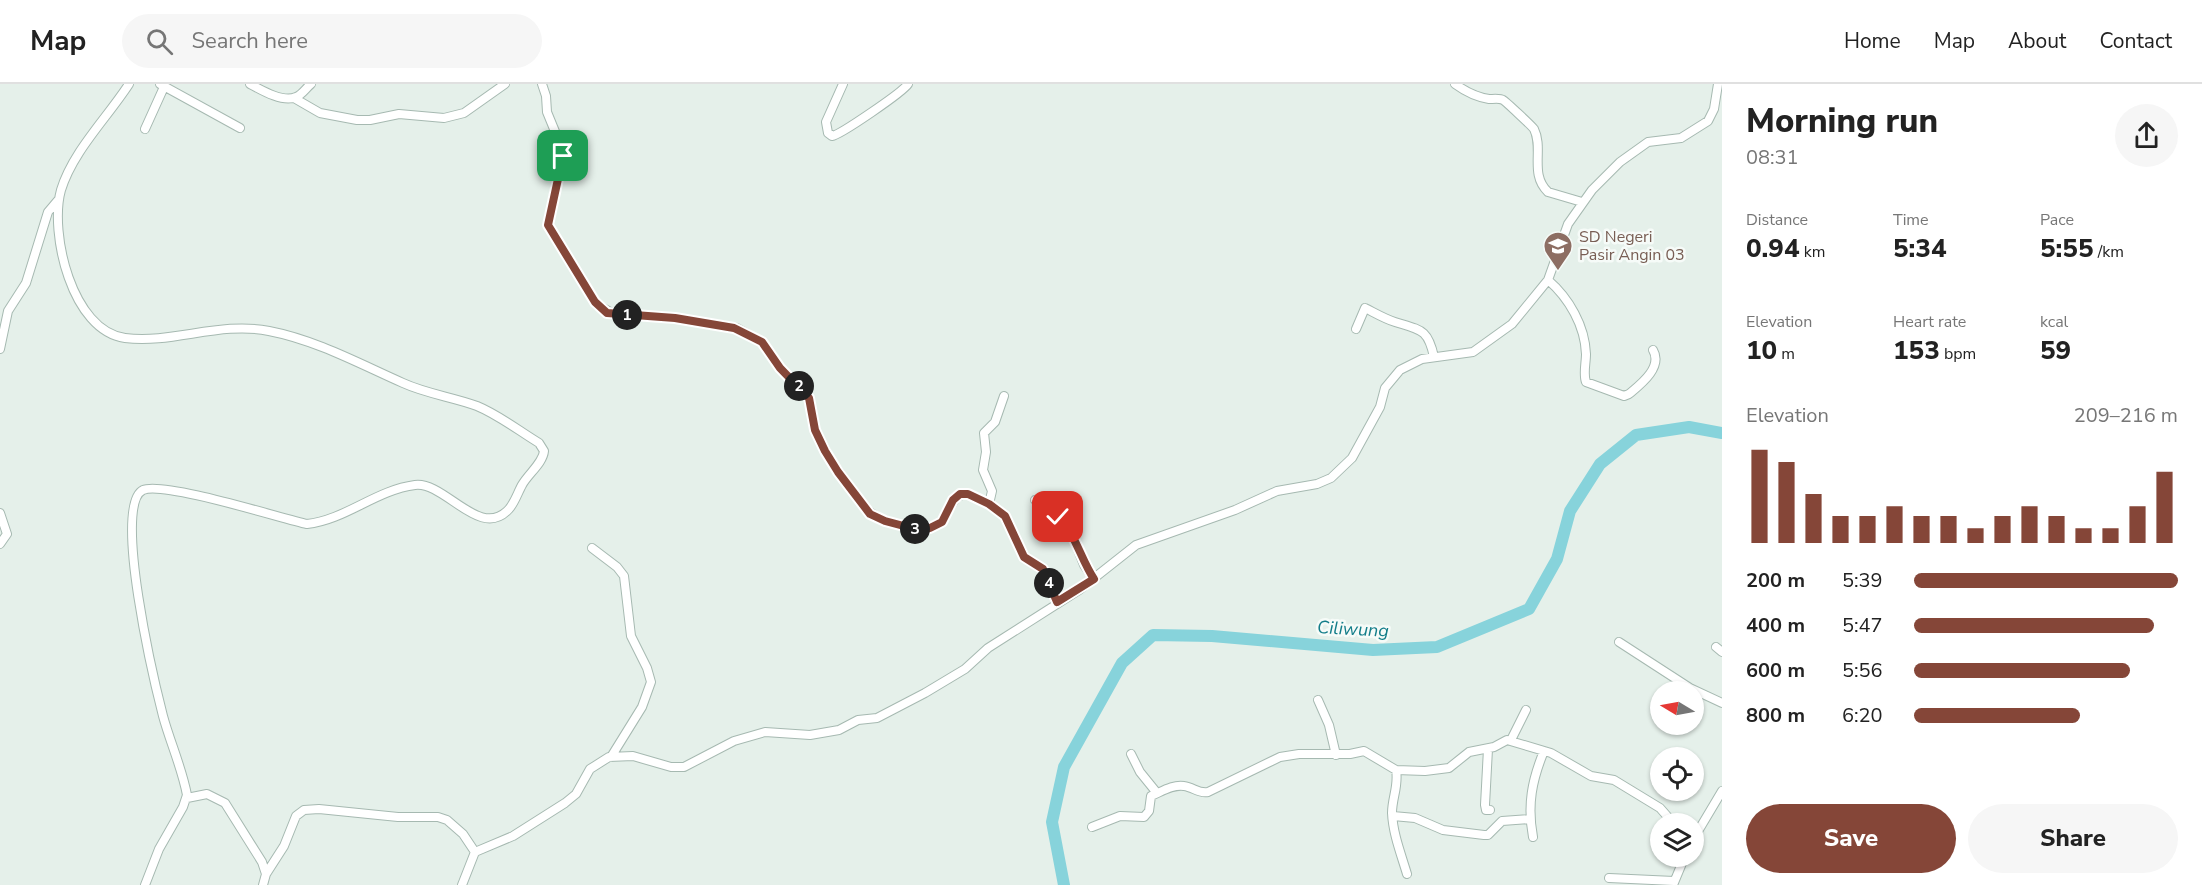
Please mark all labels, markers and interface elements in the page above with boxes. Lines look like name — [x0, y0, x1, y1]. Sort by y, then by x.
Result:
search box — [122, 14, 542, 68]
text: Map — [30, 22, 86, 60]
icon: search — [143, 25, 176, 58]
text: Search here — [191, 26, 308, 56]
text: Home — [1844, 27, 1901, 55]
text: Map — [1934, 27, 1975, 55]
text: About — [2008, 27, 2066, 55]
text: Contact — [2099, 27, 2172, 55]
text: Morning run — [1746, 99, 1938, 144]
button: share — [2115, 104, 2178, 167]
pin — [537, 130, 588, 181]
icon: arrive — [546, 139, 579, 172]
text: 08:31 — [1746, 144, 1799, 171]
text: Distance — [1746, 209, 1808, 231]
text: Time — [1893, 209, 1929, 231]
text: Pace — [2040, 209, 2074, 231]
place label: SD Negeri Pasir Angin 03 — [1579, 226, 1685, 266]
school or university icon: SD Negeri Pasir Angin 03 — [1542, 230, 1574, 272]
text: 0.94 — [1746, 231, 1800, 266]
text: 5:34 — [1893, 231, 1947, 266]
text: 5:55 — [2040, 231, 2094, 266]
text: km — [1800, 241, 1825, 263]
text: /km — [2094, 241, 2124, 263]
pin: 1 — [612, 300, 642, 330]
text: 1 — [622, 304, 632, 326]
text: Elevation — [1746, 311, 1812, 333]
text: Heart rate — [1893, 311, 1966, 333]
text: kcal — [2040, 311, 2068, 333]
text: 10 — [1746, 333, 1777, 368]
text: 153 — [1893, 333, 1940, 368]
text: 59 — [2040, 333, 2071, 368]
text: m — [1777, 343, 1795, 365]
text: bpm — [1940, 343, 1976, 365]
pin: 2 — [784, 371, 814, 401]
text: 2 — [794, 375, 804, 397]
text: Elevation — [1746, 402, 1829, 429]
text: 209–216 m — [2074, 402, 2178, 429]
pin — [1032, 491, 1083, 542]
icon: check — [1041, 500, 1074, 533]
pin: 3 — [900, 514, 930, 544]
text: 3 — [910, 518, 920, 540]
text: 200 m — [1746, 567, 1805, 594]
text: 5:39 — [1842, 567, 1883, 594]
pin: 4 — [1034, 568, 1064, 598]
text: 4 — [1044, 572, 1054, 594]
text: 400 m — [1746, 612, 1805, 639]
text: 5:47 — [1842, 612, 1883, 639]
water label: Ciliwung — [1317, 615, 1389, 643]
text: 600 m — [1746, 657, 1805, 684]
text: 5:56 — [1842, 657, 1883, 684]
north arrow — [1650, 681, 1704, 735]
map controls — [1650, 681, 1704, 867]
text: 800 m — [1746, 702, 1805, 729]
text: 6:20 — [1842, 702, 1883, 729]
button: locate — [1650, 747, 1704, 801]
button: Save — [1746, 804, 1956, 873]
button: Share — [1968, 804, 2178, 873]
button: layers — [1650, 813, 1704, 867]

